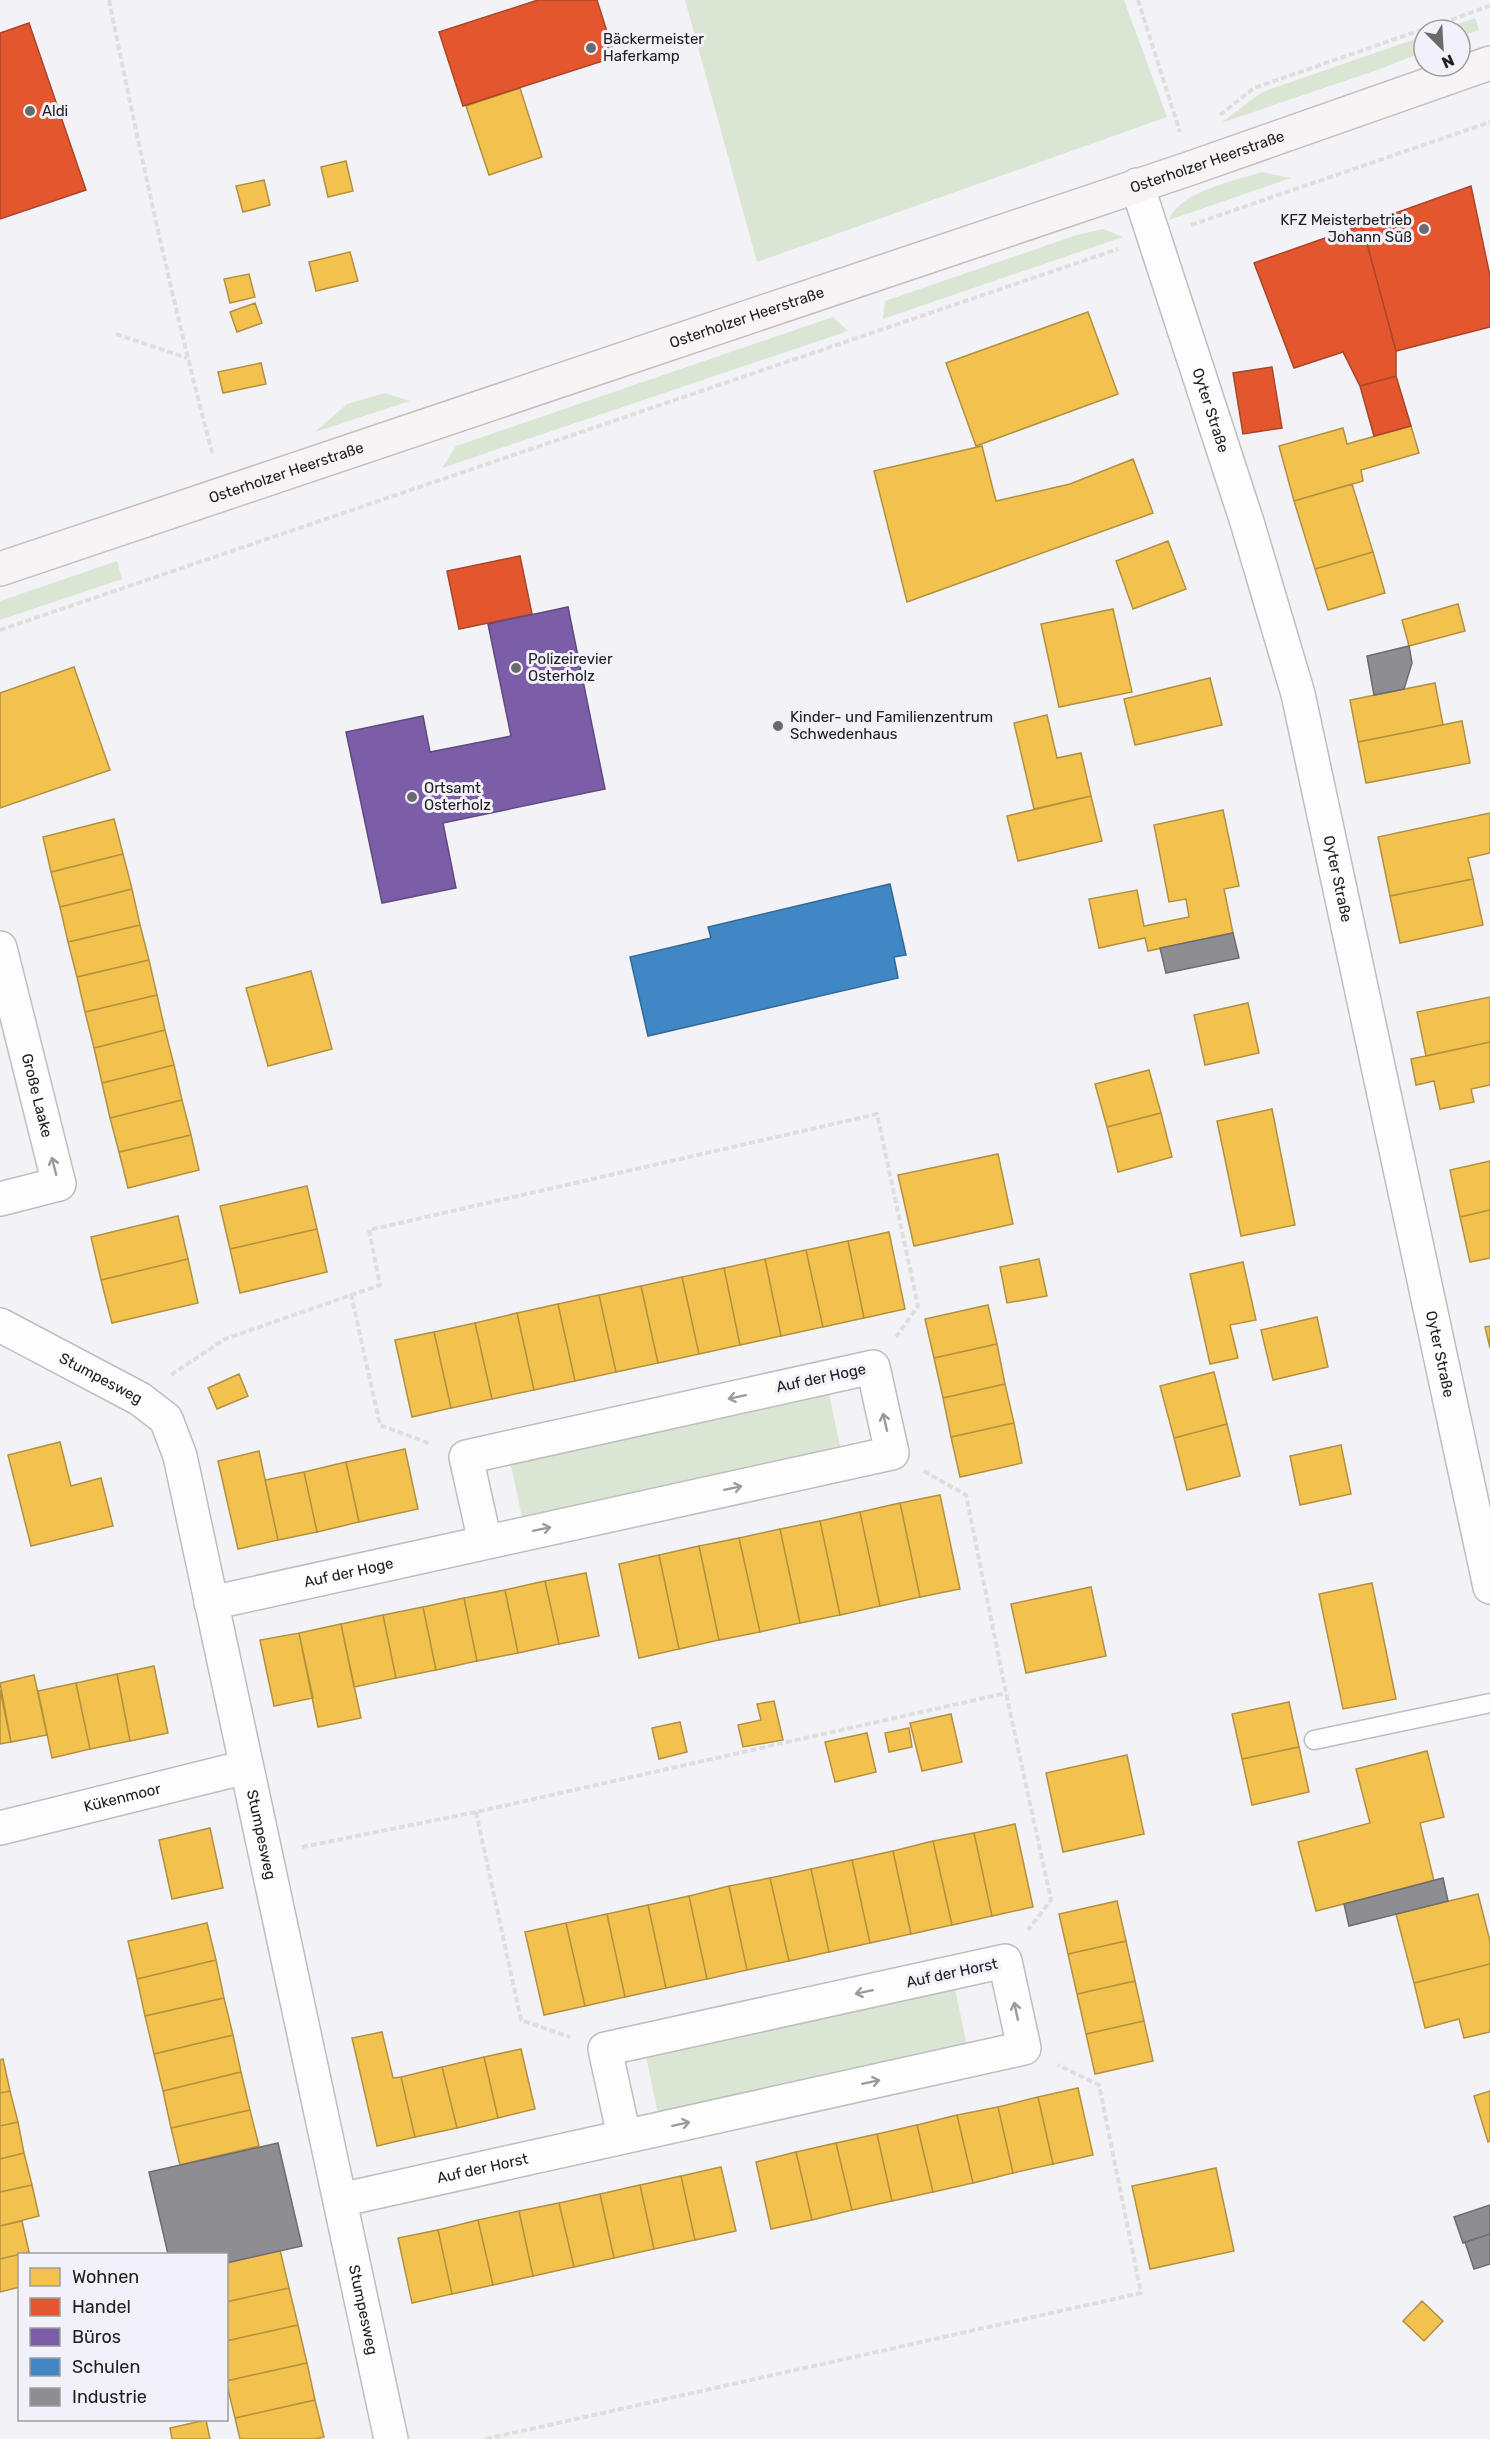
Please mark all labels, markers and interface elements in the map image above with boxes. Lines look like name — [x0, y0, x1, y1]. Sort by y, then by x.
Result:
north arrow — [1412, 18, 1472, 78]
place label: Bäckermeister Haferkamp — [603, 30, 704, 65]
marker: Bäckermeister Haferkamp — [584, 41, 598, 55]
text: N — [1439, 50, 1457, 72]
place label: Aldi — [42, 102, 68, 120]
marker: Aldi — [23, 104, 37, 118]
street label: Osterholzer Heerstraße — [1128, 127, 1287, 197]
place label: KFZ Meisterbetrieb Johann Süß — [1280, 211, 1412, 246]
marker: KFZ Meisterbetrieb Johann Süß — [1417, 222, 1431, 236]
street label: Osterholzer Heerstraße — [667, 283, 826, 352]
street label: Oyter Straße — [1188, 366, 1233, 455]
street label: Osterholzer Heerstraße — [207, 438, 366, 507]
place label: Polizeirevier Osterholz — [528, 650, 613, 685]
marker: Polizeirevier Osterholz — [509, 661, 523, 675]
place label: Kinder- und Familienzentrum Schwedenhaus — [790, 708, 993, 743]
marker: Kinder- und Familienzentrum Schwedenhaus — [771, 719, 785, 733]
place label: Ortsamt Osterholz — [424, 779, 491, 814]
marker: Ortsamt Osterholz — [405, 790, 419, 804]
street label: Oyter Straße — [1320, 834, 1356, 924]
street label: Große Laake — [18, 1051, 56, 1139]
one-way arrow — [48, 1156, 60, 1175]
street label: Oyter Straße — [1422, 1309, 1458, 1399]
street label: Stumpesweg — [56, 1349, 145, 1408]
street label: Auf der Hoge — [775, 1360, 867, 1396]
one-way arrow — [728, 1392, 747, 1403]
one-way arrow — [879, 1412, 890, 1432]
one-way arrow — [723, 1481, 742, 1493]
one-way arrow — [532, 1523, 551, 1535]
street label: Auf der Hoge — [302, 1554, 395, 1591]
street label: Kükenmoor — [82, 1779, 163, 1816]
street label: Stumpesweg — [243, 1788, 280, 1881]
street label: Auf der Horst — [905, 1955, 999, 1991]
one-way arrow — [855, 1987, 875, 1998]
one-way arrow — [1010, 2001, 1021, 2021]
one-way arrow — [861, 2076, 881, 2087]
one-way arrow — [671, 2117, 690, 2129]
street label: Auf der Horst — [435, 2149, 530, 2187]
legend — [18, 2253, 228, 2421]
street label: Stumpesweg — [345, 2263, 382, 2357]
text: Wohnen — [72, 2266, 139, 2288]
text: Handel — [72, 2296, 131, 2318]
text: Büros — [72, 2326, 121, 2348]
text: Schulen — [72, 2356, 140, 2378]
text: Industrie — [72, 2386, 147, 2408]

